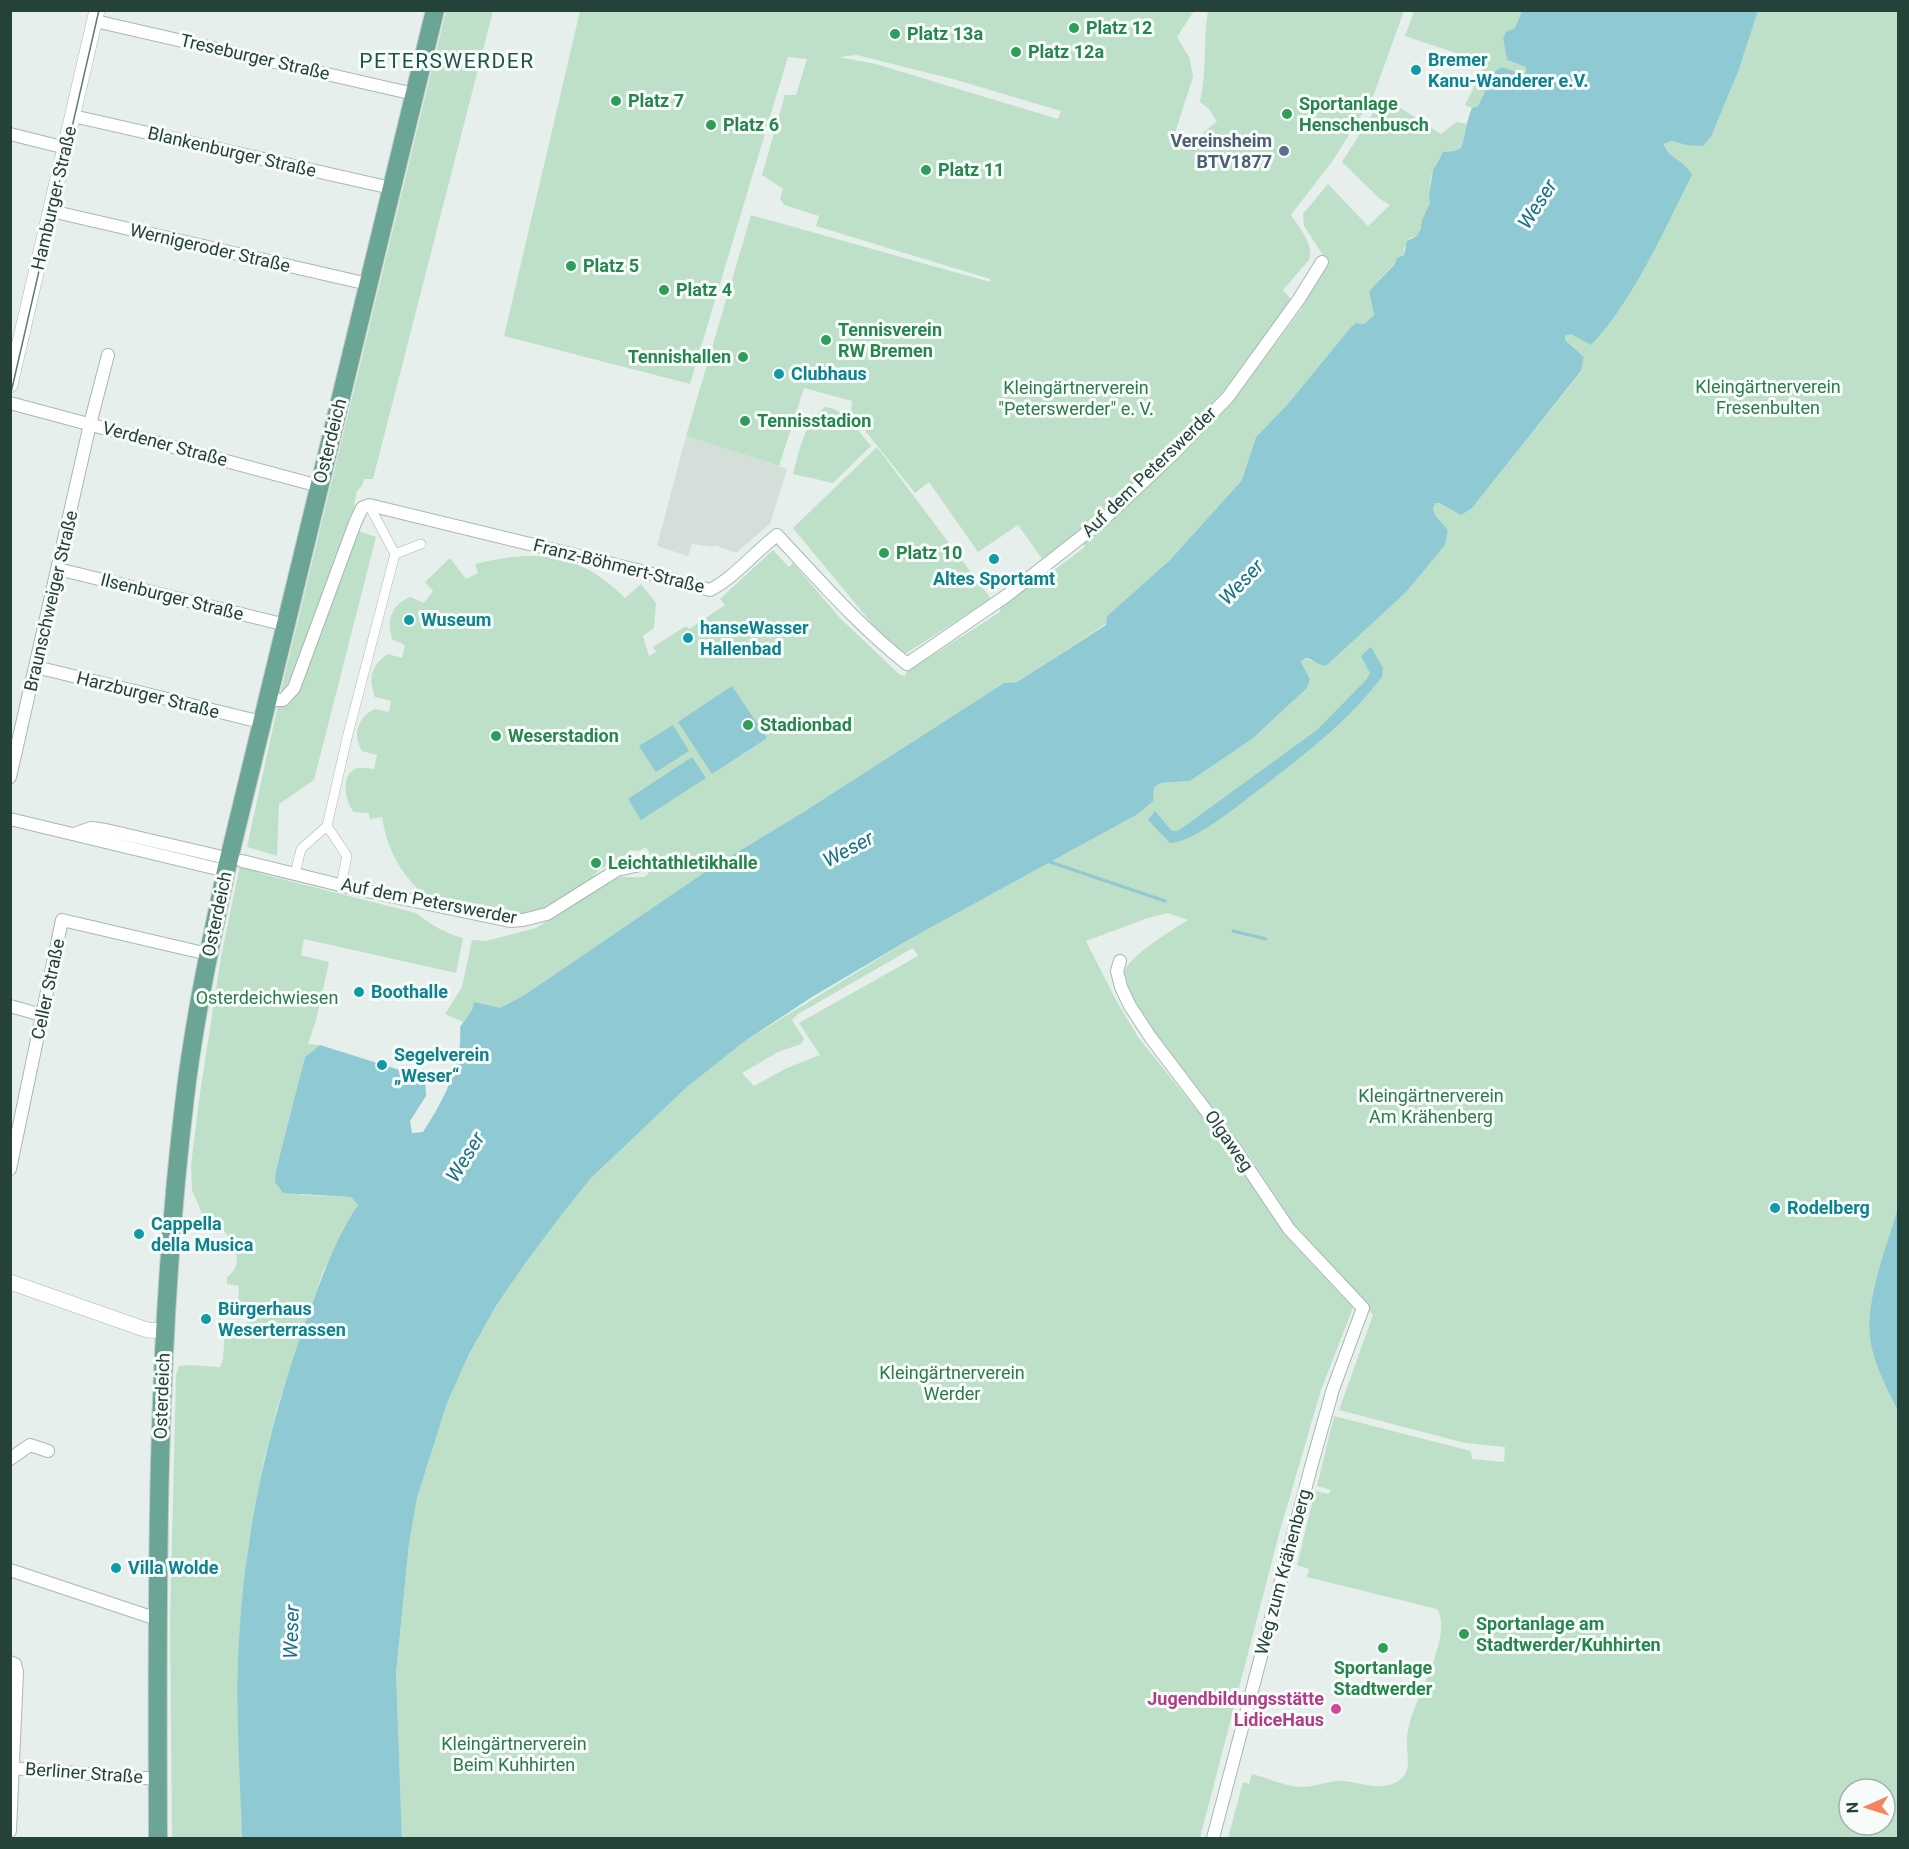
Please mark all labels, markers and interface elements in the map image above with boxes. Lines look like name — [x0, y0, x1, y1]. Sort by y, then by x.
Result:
place label: Platz 12 — [1086, 17, 1152, 38]
marker: Platz 12 — [1067, 21, 1081, 35]
place label: Platz 13a — [907, 23, 983, 44]
marker: Platz 13a — [888, 27, 902, 41]
street label: Treseburger Straße — [178, 29, 332, 84]
place label: Platz 12a — [1028, 41, 1104, 62]
marker: Platz 12a — [1009, 45, 1023, 59]
district label: PETERSWERDER — [359, 49, 535, 73]
place label: Bremer Kanu-Wanderer e.V. — [1428, 49, 1589, 91]
marker: Bremer Kanu-Wanderer e.V. — [1409, 63, 1423, 77]
place label: Platz 7 — [628, 90, 684, 111]
place label: Sportanlage Henschenbusch — [1299, 93, 1429, 135]
marker: Platz 7 — [609, 94, 623, 108]
marker: Sportanlage Henschenbusch — [1280, 107, 1294, 121]
place label: Platz 6 — [723, 114, 779, 135]
marker: Platz 6 — [704, 118, 718, 132]
street label: Blankenburger Straße — [146, 122, 318, 181]
street label: Hamburger Straße — [27, 124, 80, 272]
place label: Vereinsheim BTV1877 — [1171, 130, 1272, 172]
marker: Vereinsheim BTV1877 — [1277, 144, 1291, 158]
place label: Platz 11 — [938, 159, 1004, 180]
marker: Platz 11 — [919, 163, 933, 177]
water label: Weser — [1512, 174, 1563, 233]
street label: Wernigeroder Straße — [128, 219, 292, 276]
place label: Platz 5 — [583, 255, 639, 276]
marker: Platz 5 — [564, 259, 578, 273]
place label: Platz 4 — [676, 279, 732, 300]
marker: Platz 4 — [657, 283, 671, 297]
place label: Tennisverein RW Bremen — [838, 319, 942, 361]
marker: Tennisverein RW Bremen — [819, 333, 833, 347]
place label: Tennishallen — [628, 346, 731, 367]
marker: Tennishallen — [736, 350, 750, 364]
place label: Clubhaus — [791, 363, 867, 384]
marker: Clubhaus — [772, 367, 786, 381]
park label: Kleingärtnerverein Fresenbulten — [1695, 376, 1841, 418]
park label: Kleingärtnerverein "Peterswerder" e. V. — [998, 377, 1154, 419]
street label: Osterdeich — [309, 396, 350, 485]
street label: Auf dem Peterswerder — [1077, 402, 1220, 541]
place label: Tennisstadion — [757, 410, 871, 431]
marker: Tennisstadion — [738, 414, 752, 428]
street label: Verdener Straße — [100, 417, 230, 470]
street label: Braunschweiger Straße — [19, 508, 82, 694]
street label: Franz-Böhmert-Straße — [531, 534, 707, 597]
place label: Platz 10 — [896, 542, 962, 563]
marker: Platz 10 — [877, 546, 891, 560]
marker: Altes Sportamt — [987, 552, 1001, 566]
water label: Weser — [1214, 553, 1269, 610]
place label: Altes Sportamt — [933, 568, 1055, 589]
street label: Ilsenburger Straße — [98, 569, 246, 624]
place label: Wuseum — [421, 609, 491, 630]
marker: Wuseum — [402, 613, 416, 627]
place label: hanseWasser Hallenbad — [700, 617, 809, 659]
marker: hanseWasser Hallenbad — [681, 631, 695, 645]
street label: Harzburger Straße — [75, 667, 222, 722]
place label: Stadionbad — [760, 714, 852, 735]
marker: Stadionbad — [741, 718, 755, 732]
place label: Weserstadion — [508, 725, 619, 746]
marker: Weserstadion — [489, 729, 503, 743]
water label: Weser — [818, 825, 879, 872]
place label: Leichtathletikhalle — [608, 852, 758, 873]
marker: Leichtathletikhalle — [589, 856, 603, 870]
street label: Osterdeich — [197, 869, 236, 958]
street label: Auf dem Peterswerder — [339, 873, 519, 928]
street label: Celler Straße — [27, 937, 68, 1041]
place label: Boothalle — [371, 981, 448, 1002]
marker: Boothalle — [352, 985, 366, 999]
park label: Osterdeichwiesen — [196, 987, 338, 1008]
place label: Segelverein „Weser“ — [394, 1044, 489, 1086]
marker: Segelverein „Weser“ — [375, 1058, 389, 1072]
park label: Kleingärtnerverein Am Krähenberg — [1358, 1085, 1504, 1127]
street label: Olgaweg — [1201, 1106, 1258, 1175]
water label: Weser — [440, 1127, 490, 1186]
place label: Rodelberg — [1787, 1197, 1870, 1218]
marker: Rodelberg — [1768, 1201, 1782, 1215]
place label: Cappella della Musica — [151, 1213, 254, 1255]
marker: Cappella della Musica — [132, 1227, 146, 1241]
place label: Bürgerhaus Weserterrassen — [218, 1298, 346, 1340]
marker: Bürgerhaus Weserterrassen — [199, 1312, 213, 1326]
street label: Osterdeich — [149, 1352, 174, 1440]
park label: Kleingärtnerverein Werder — [879, 1362, 1025, 1404]
street label: Weg zum Krähenberg — [1250, 1487, 1315, 1657]
place label: Villa Wolde — [128, 1557, 219, 1578]
marker: Villa Wolde — [109, 1561, 123, 1575]
water label: Weser — [278, 1603, 304, 1659]
place label: Sportanlage am Stadtwerder/Kuhhirten — [1476, 1613, 1661, 1655]
marker: Sportanlage am Stadtwerder/Kuhhirten — [1457, 1627, 1471, 1641]
marker: Sportanlage Stadtwerder — [1376, 1641, 1390, 1655]
place label: Sportanlage Stadtwerder — [1334, 1657, 1433, 1699]
place label: Jugendbildungsstätte LidiceHaus — [1147, 1688, 1324, 1730]
marker: Jugendbildungsstätte LidiceHaus — [1329, 1702, 1343, 1716]
park label: Kleingärtnerverein Beim Kuhhirten — [441, 1733, 587, 1775]
street label: Berliner Straße — [24, 1758, 144, 1787]
north arrow — [1837, 1777, 1897, 1837]
text: N — [1843, 1802, 1862, 1814]

